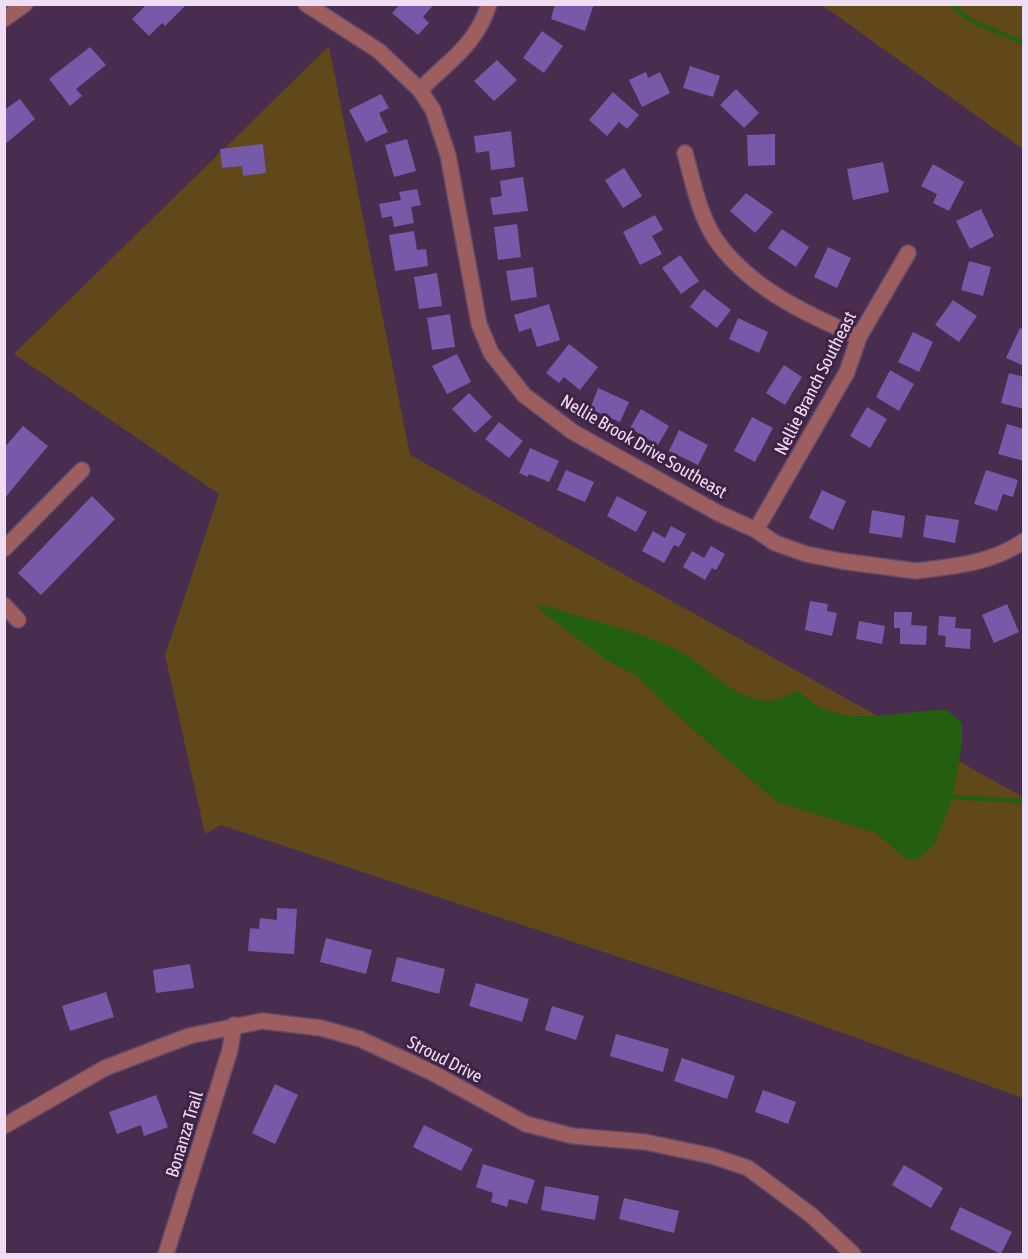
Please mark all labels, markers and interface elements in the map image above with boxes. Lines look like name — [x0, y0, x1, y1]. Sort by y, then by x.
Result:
street label: Nellie Branch Southeast — [770, 308, 860, 458]
street label: Nellie Brook Drive Southeast — [557, 390, 731, 502]
street label: Stroud Drive — [404, 1031, 486, 1087]
street label: Bonanza Trail — [161, 1088, 207, 1180]

